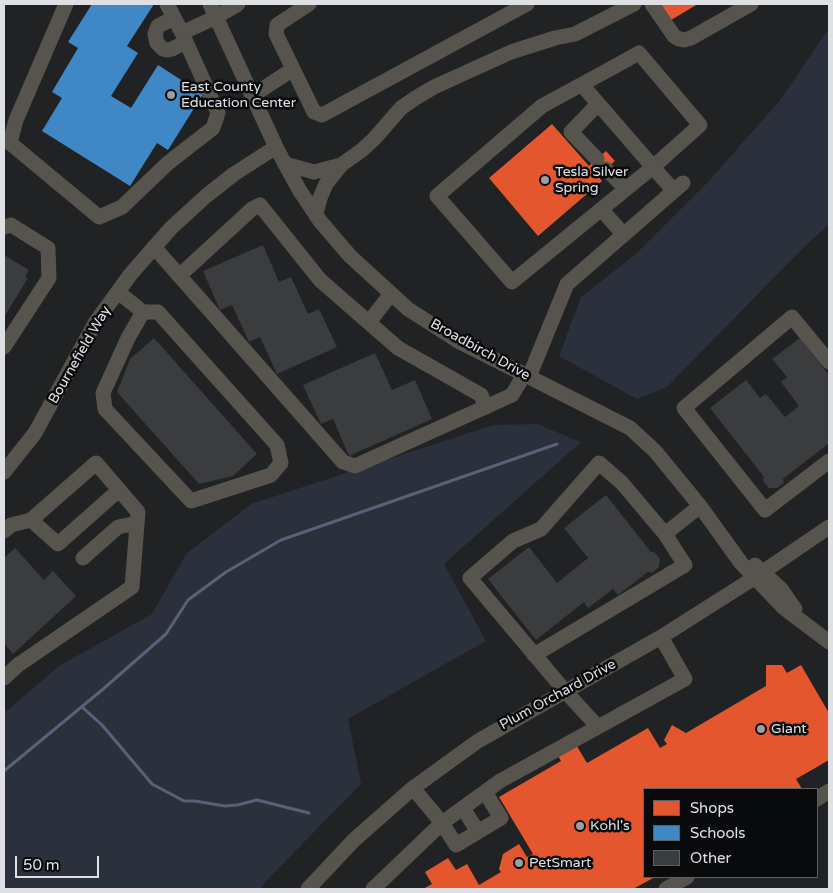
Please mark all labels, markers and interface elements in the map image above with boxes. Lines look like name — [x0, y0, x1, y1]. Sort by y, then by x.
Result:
place label: East County Education Center — [181, 79, 296, 111]
marker: East County Education Center — [165, 89, 177, 101]
place label: Tesla Silver Spring — [555, 164, 628, 196]
marker: Tesla Silver Spring — [539, 174, 551, 186]
street label: Bournefield Way — [45, 303, 115, 407]
street label: Broadbirch Drive — [427, 316, 533, 384]
street label: Plum Orchard Drive — [497, 656, 619, 734]
place label: Giant — [771, 721, 807, 737]
marker: Giant — [755, 723, 767, 735]
legend — [643, 788, 818, 878]
text: Shops — [690, 799, 734, 817]
place label: Kohl's — [590, 818, 630, 834]
marker: Kohl's — [574, 820, 586, 832]
text: Schools — [690, 824, 746, 842]
scale bar — [18, 846, 101, 878]
text: Other — [690, 849, 731, 867]
place label: PetSmart — [529, 855, 591, 871]
text: 50 m — [23, 856, 60, 874]
marker: PetSmart — [513, 857, 525, 869]

